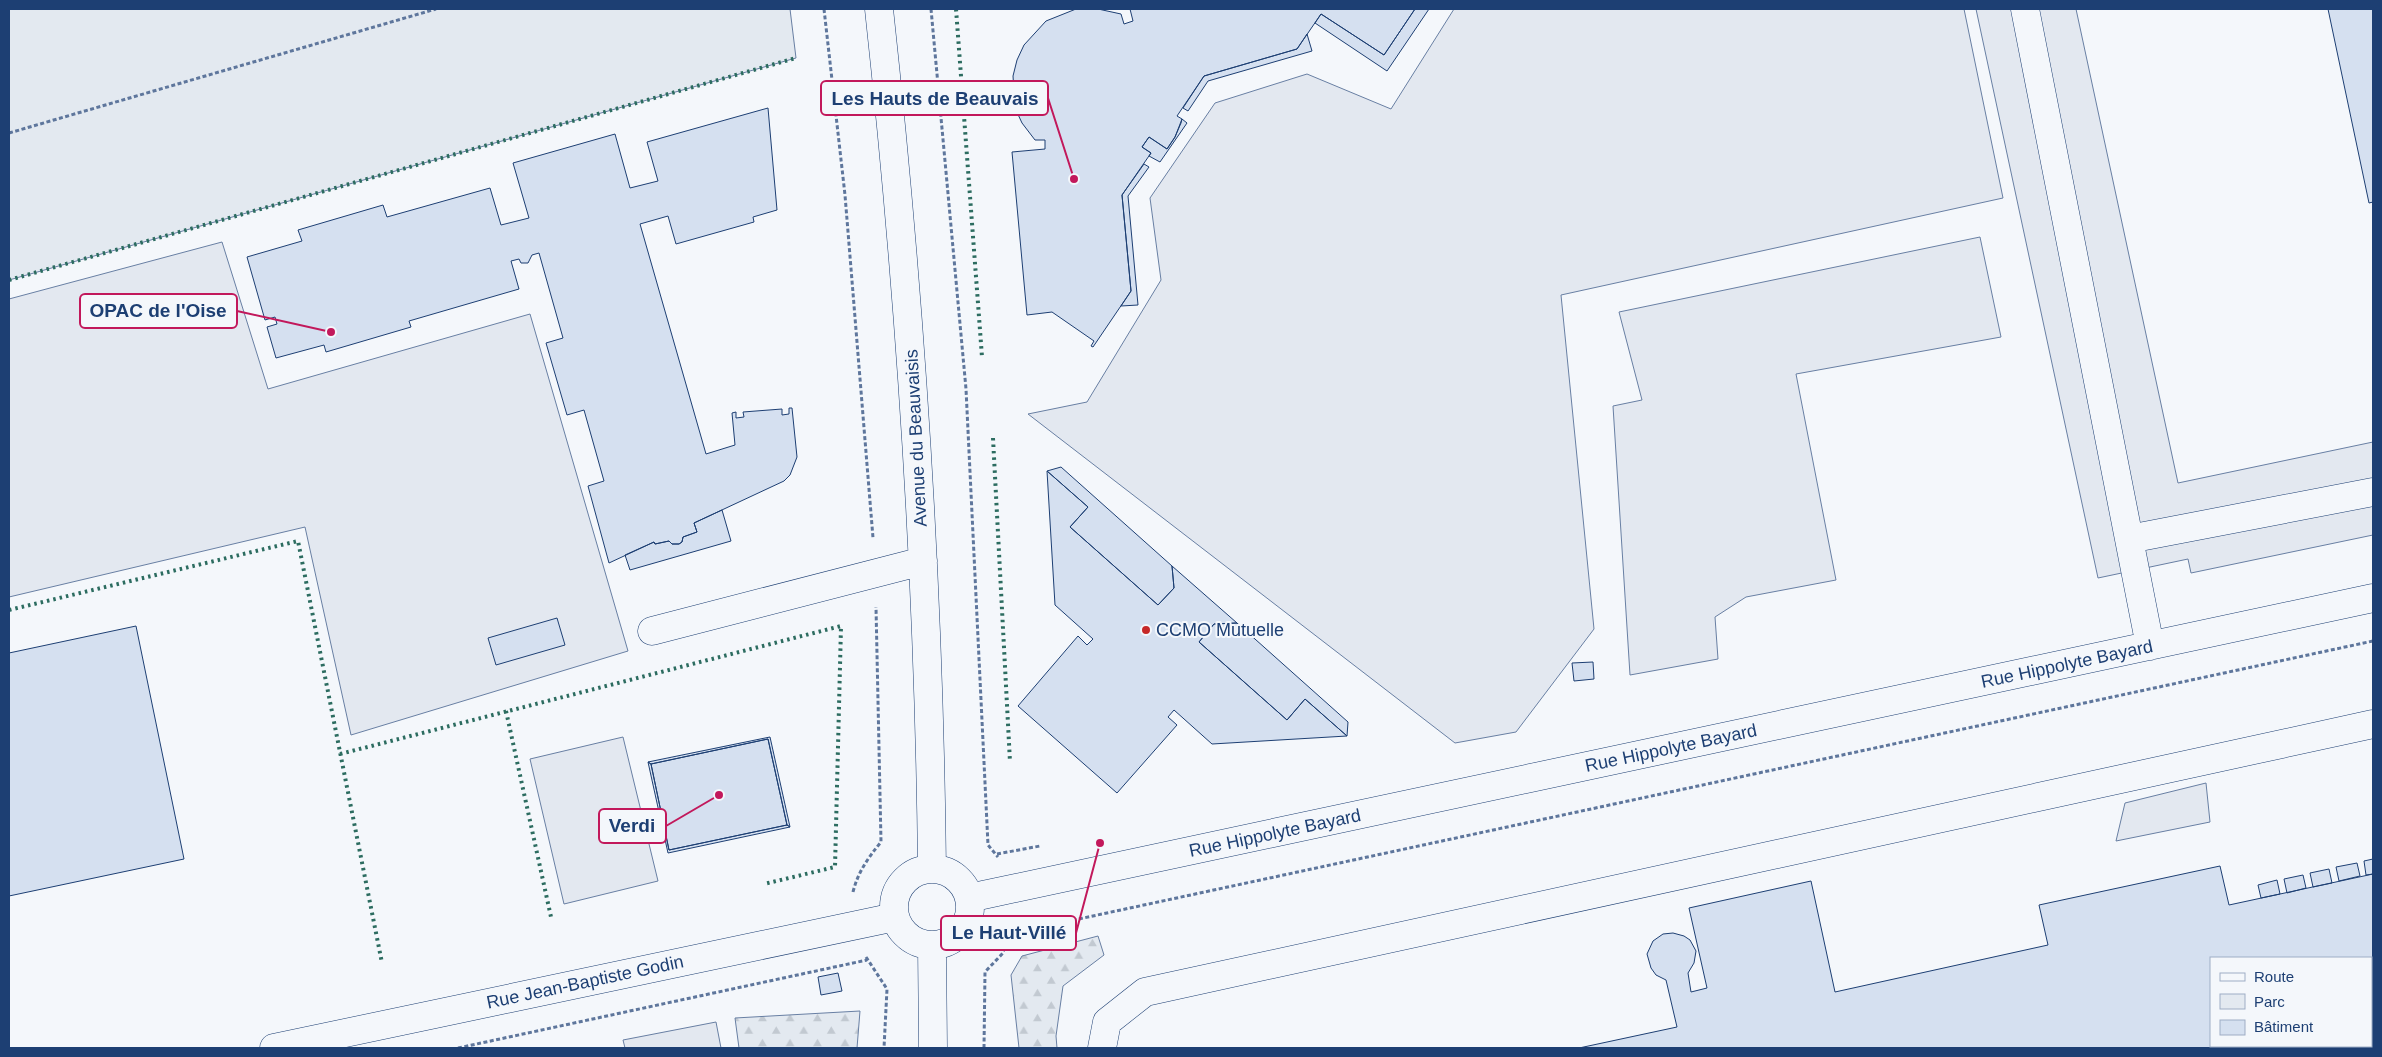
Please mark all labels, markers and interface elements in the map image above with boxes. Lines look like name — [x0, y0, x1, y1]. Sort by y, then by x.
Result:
callout: Les Hauts de Beauvais — [821, 81, 1048, 115]
text: Les Hauts de Beauvais — [832, 88, 1038, 109]
callout: OPAC de l'Oise — [80, 294, 237, 328]
text: OPAC de l'Oise — [89, 300, 227, 321]
street label: Avenue du Beauvaisis — [901, 349, 931, 527]
place label: CCMO Mutuelle — [1156, 620, 1284, 640]
marker: CCMO Mutuelle — [1140, 624, 1152, 636]
street label: Rue Hippolyte Bayard — [1979, 636, 2155, 692]
street label: Rue Hippolyte Bayard — [1583, 720, 1759, 776]
street label: Rue Hippolyte Bayard — [1187, 805, 1363, 861]
callout: Verdi — [599, 809, 666, 843]
text: Verdi — [609, 815, 655, 836]
callout: Le Haut-Villé — [941, 916, 1076, 950]
text: Le Haut-Villé — [952, 922, 1066, 943]
street label: Rue Jean-Baptiste Godin — [485, 951, 685, 1013]
legend — [2210, 957, 2372, 1047]
text: Route — [2254, 968, 2294, 985]
text: Parc — [2254, 993, 2285, 1010]
text: Bâtiment — [2254, 1018, 2314, 1035]

